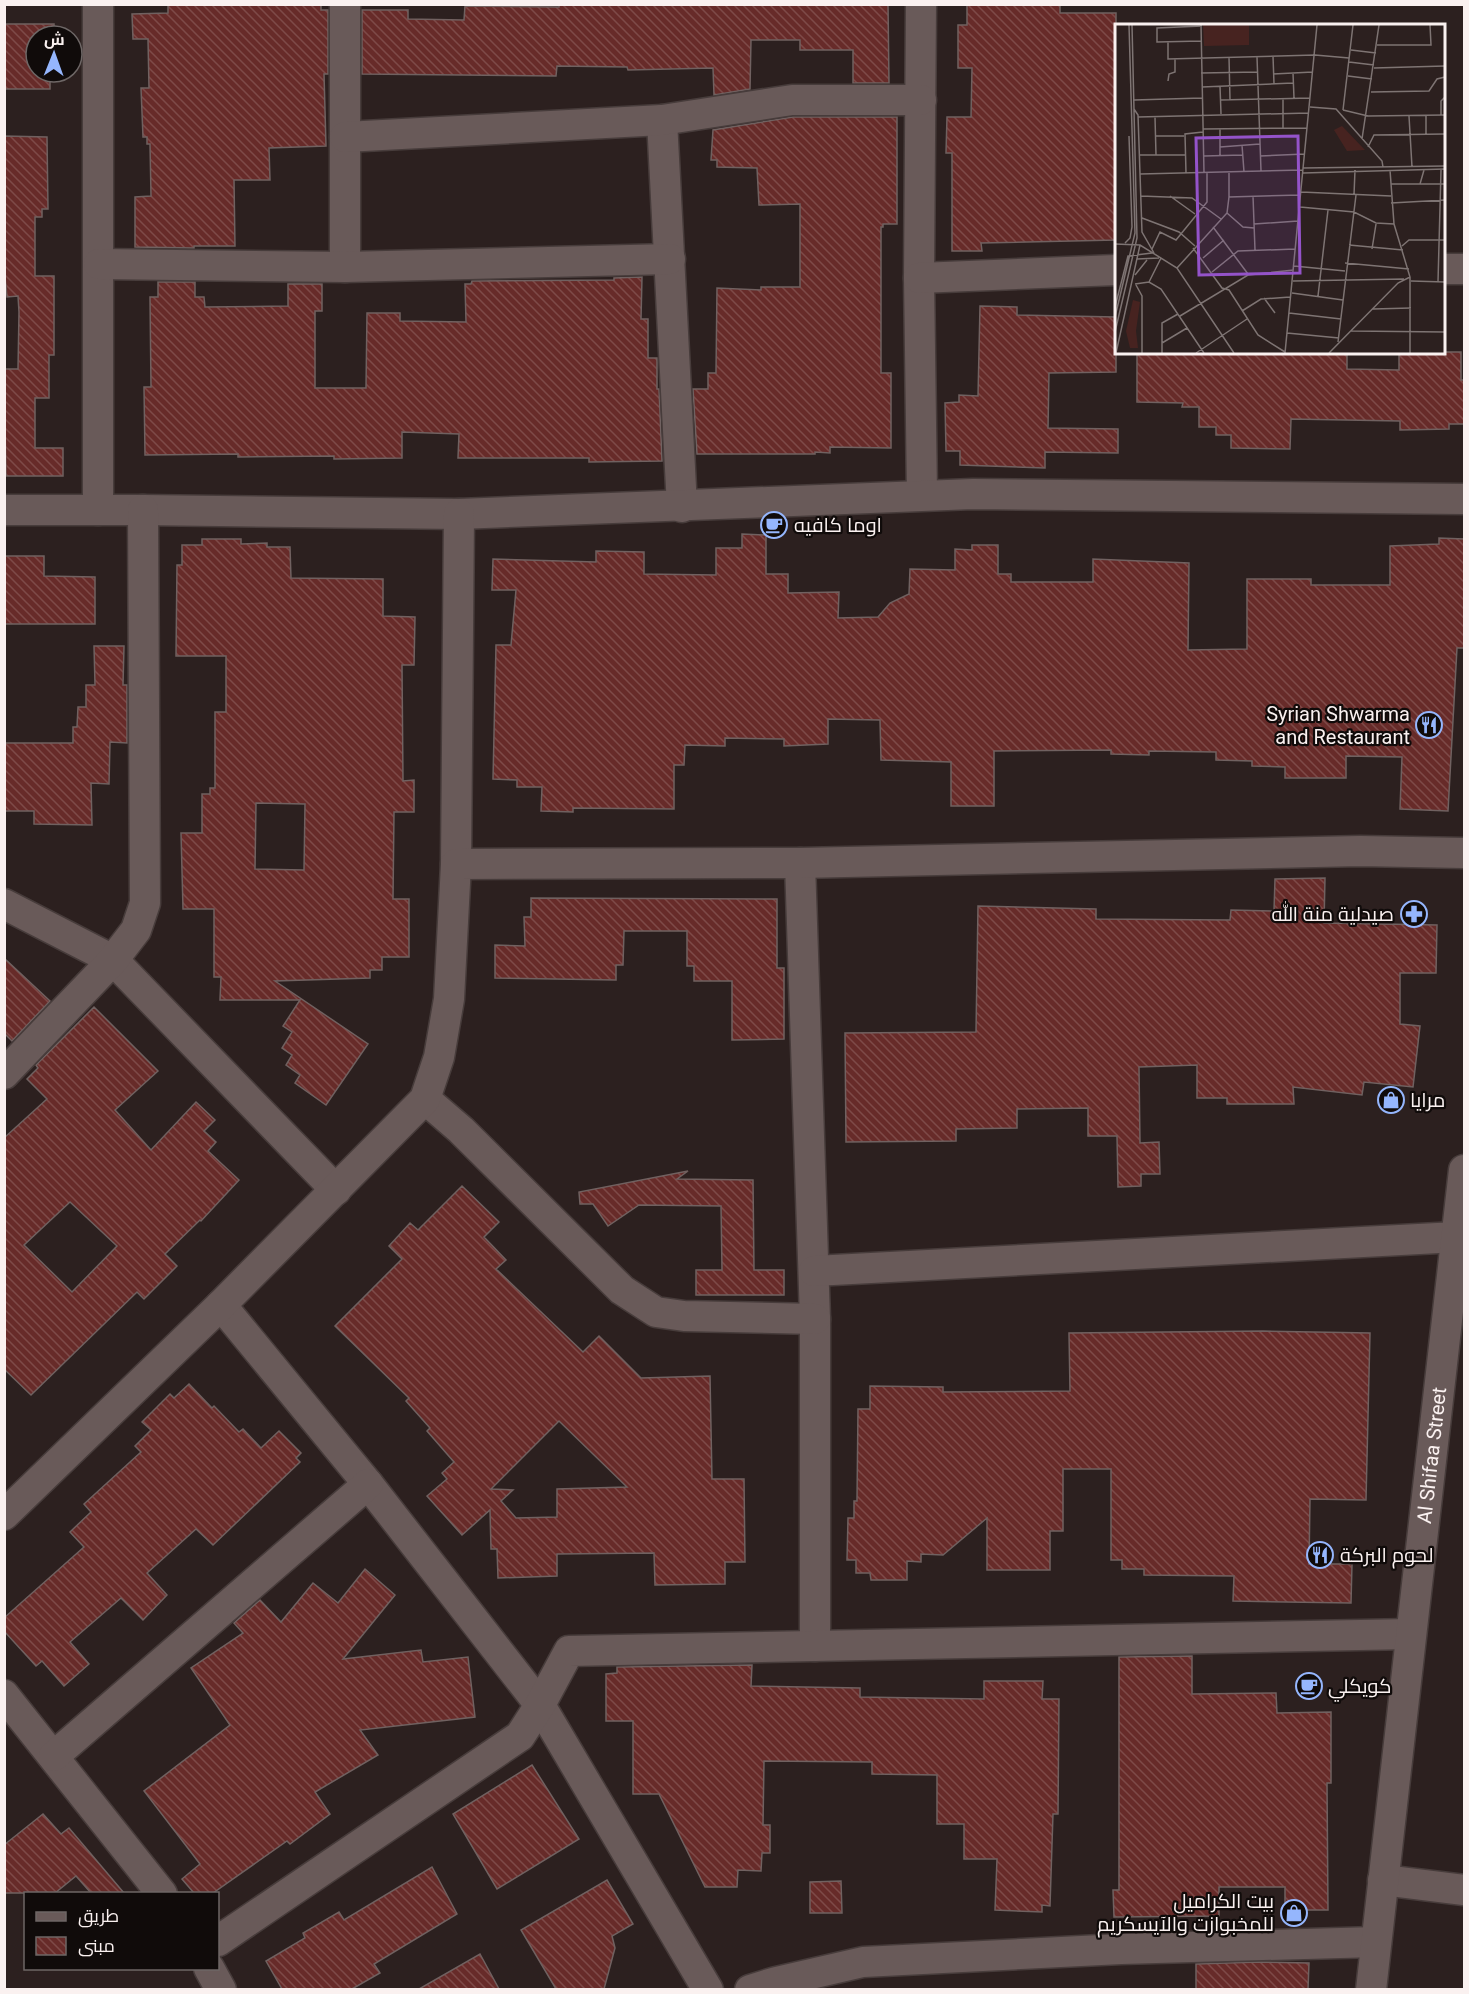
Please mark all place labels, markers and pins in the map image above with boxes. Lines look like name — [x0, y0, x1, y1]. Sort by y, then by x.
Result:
cafe icon: اوما كافيه — [759, 510, 789, 540]
place label: اوما كافيه — [794, 513, 882, 537]
place label: Syrian Shwarma and Restaurant — [1266, 702, 1410, 749]
restaurant icon: Syrian Shwarma and Restaurant — [1414, 710, 1444, 740]
pharmacy icon: صيدلية منة الله — [1399, 899, 1429, 929]
place label: صيدلية منة الله — [1271, 901, 1394, 926]
shop icon: مرايا — [1376, 1085, 1406, 1115]
place label: مرايا — [1410, 1088, 1445, 1112]
restaurant icon: لحوم البركة — [1305, 1540, 1335, 1570]
place label: لحوم البركة — [1340, 1543, 1433, 1569]
cafe icon: كويكلي — [1294, 1671, 1324, 1701]
place label: كويكلي — [1328, 1674, 1392, 1702]
place label: بيت الكراميل للمخبوازت والآيسكريم — [1097, 1889, 1274, 1938]
shop icon: بيت الكراميل للمخبوازت والآيسكريم — [1279, 1898, 1309, 1928]

